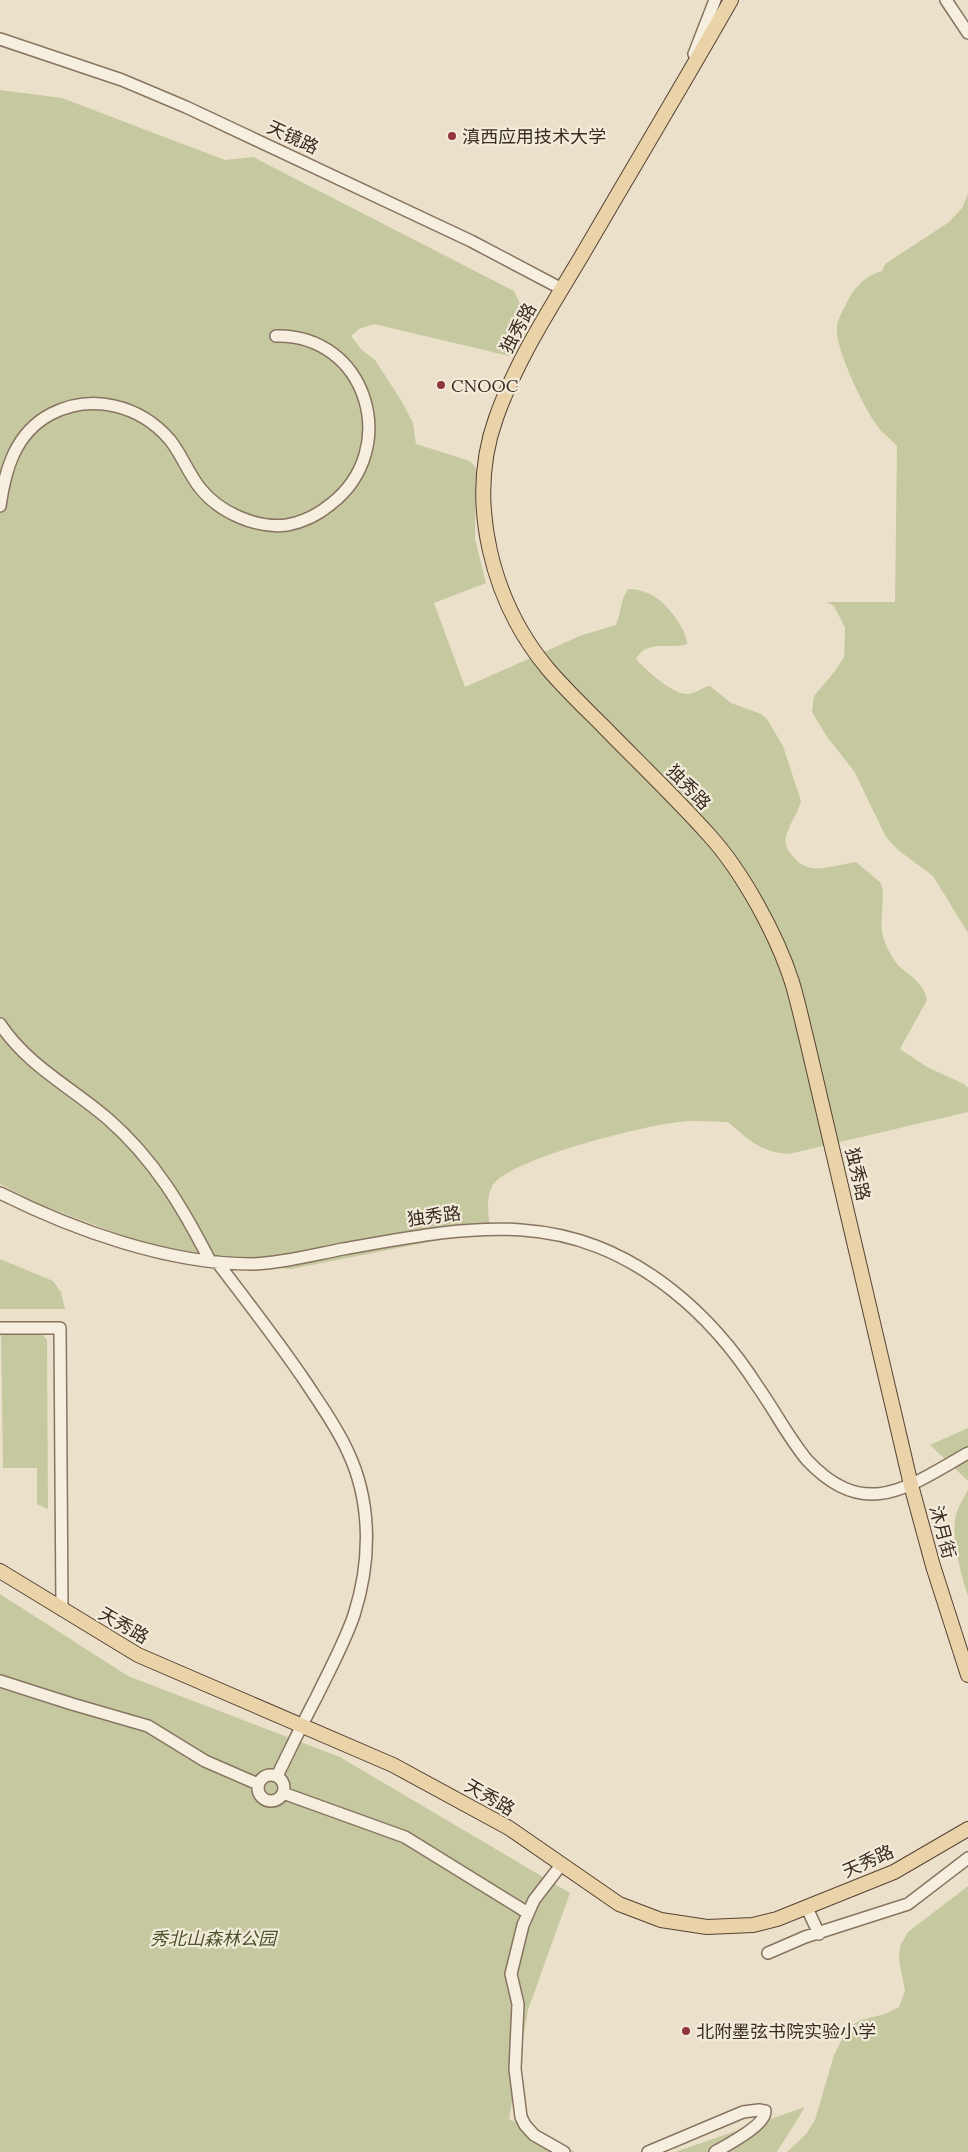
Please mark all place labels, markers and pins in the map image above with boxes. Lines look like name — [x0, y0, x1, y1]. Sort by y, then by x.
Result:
place label: 滇西应用技术大学 — [462, 125, 606, 148]
marker: 滇西应用技术大学 — [446, 130, 458, 142]
place label: CNOOC — [451, 374, 519, 397]
marker: CNOOC — [435, 379, 447, 391]
place label: 北附墨弦书院实验小学 — [696, 2020, 876, 2043]
marker: 北附墨弦书院实验小学 — [680, 2025, 692, 2037]

